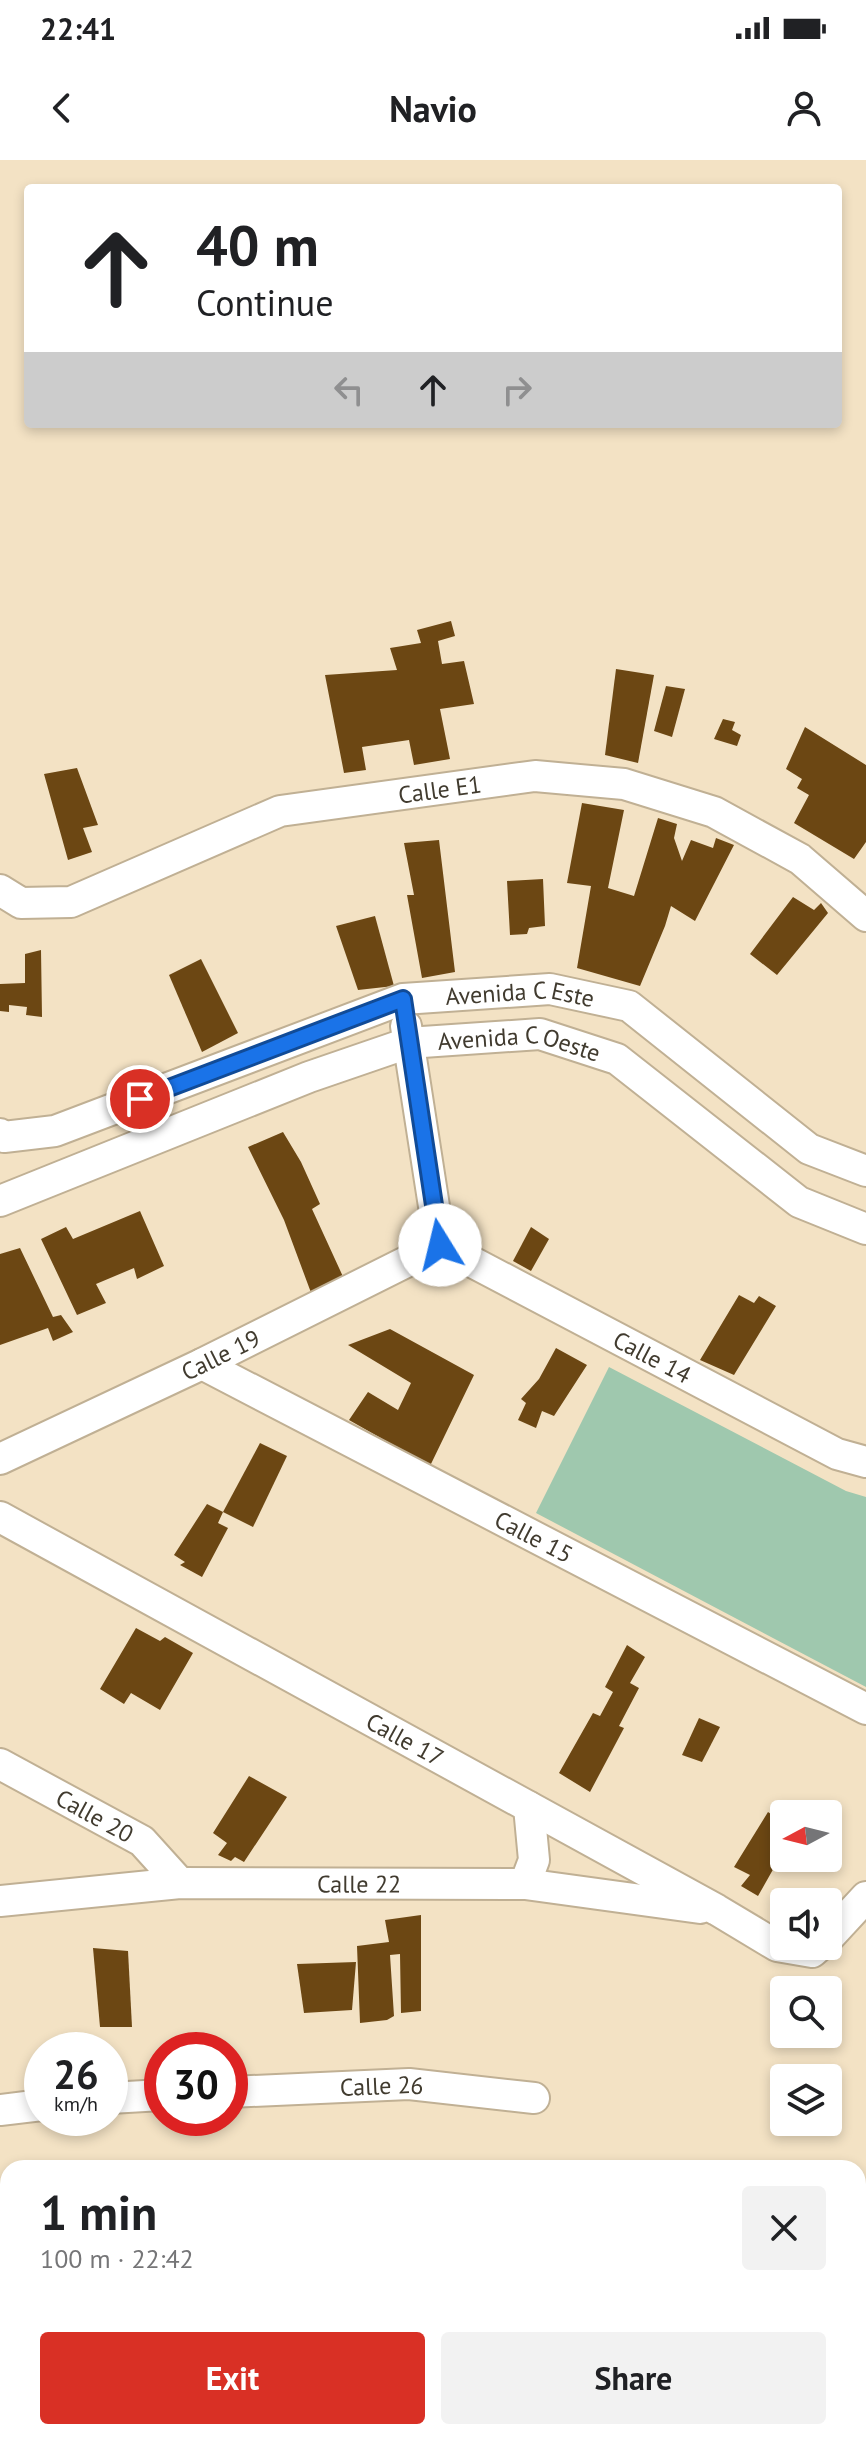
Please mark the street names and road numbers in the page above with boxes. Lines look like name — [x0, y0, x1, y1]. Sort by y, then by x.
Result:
street label: Calle E1 — [396, 768, 483, 810]
street label: Avenida C Este — [444, 973, 597, 1014]
street label: Avenida C Oeste — [436, 1019, 605, 1068]
street label: Calle 19 — [176, 1322, 265, 1387]
street label: Calle 14 — [608, 1324, 697, 1390]
street label: Calle 15 — [489, 1503, 578, 1570]
street label: Calle 17 — [361, 1705, 449, 1773]
street label: Calle 20 — [51, 1782, 139, 1849]
street label: Calle 22 — [317, 1868, 401, 1899]
street label: Calle 26 — [339, 2068, 425, 2103]

